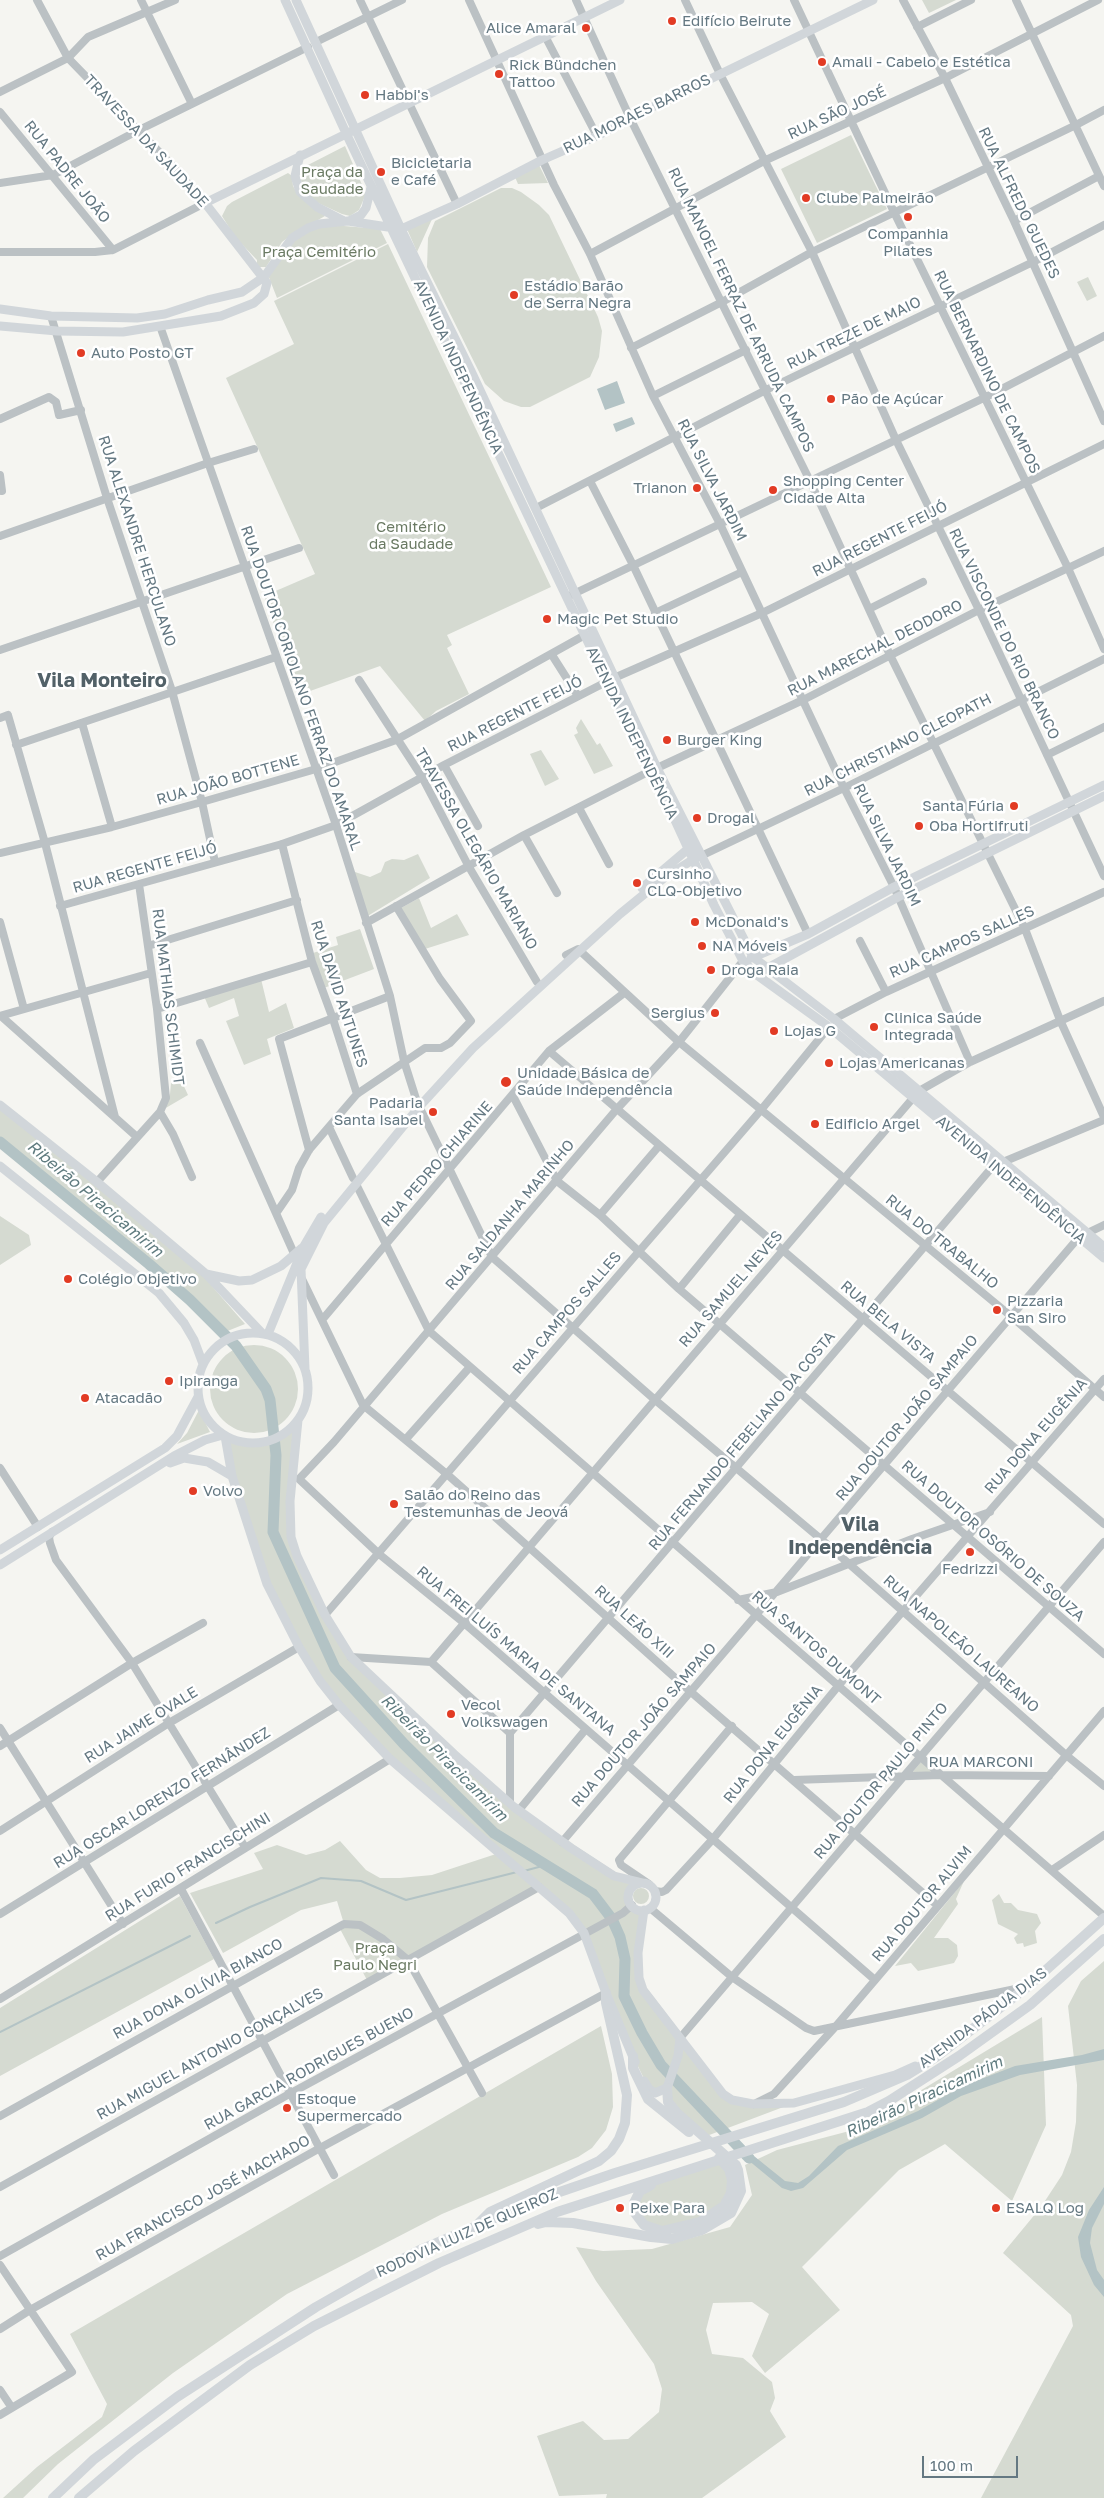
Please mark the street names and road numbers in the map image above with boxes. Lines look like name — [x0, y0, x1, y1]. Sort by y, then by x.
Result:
street label: RUA MORAES BARROS — [560, 70, 714, 158]
street label: TRAVESSA DA SAUDADE — [80, 71, 212, 211]
street label: RUA SÃO JOSÉ — [785, 82, 889, 144]
street label: RUA PADRE JOÃO — [20, 117, 114, 227]
street label: RUA ALFREDO GUEDES — [974, 124, 1064, 282]
street label: RUA MANOEL FERRAZ DE ARRUDA CAMPOS — [664, 165, 818, 455]
street label: RUA BERNARDINO DE CAMPOS — [930, 268, 1044, 476]
street label: AVENIDA INDEPENDÊNCIA — [410, 277, 506, 457]
street label: RUA TREZE DE MAIO — [784, 293, 924, 373]
street label: RUA SILVA JARDIM — [673, 416, 751, 544]
street label: RUA ALEXANDRE HERCULANO — [94, 433, 180, 649]
street label: RUA REGENTE FEIJÓ — [809, 497, 951, 581]
street label: RUA DOUTOR CORIOLANO FERRAZ DO AMARAL — [237, 523, 365, 853]
street label: RUA VISCONDE DO RIO BRANCO — [945, 525, 1063, 743]
street label: RUA MARECHAL DEODORO — [784, 596, 966, 700]
street label: AVENIDA INDEPENDÊNCIA — [582, 644, 682, 822]
street label: RUA REGENTE FEIJÓ — [444, 672, 586, 756]
street label: RUA CHRISTIANO CLEOPATH — [801, 690, 995, 800]
street label: TRAVESSA OLEGÁRIO MARIANO — [411, 745, 541, 953]
street label: RUA JOÃO BOTTENE — [155, 751, 301, 809]
street label: RUA SILVA JARDIM — [849, 781, 925, 909]
street label: RUA REGENTE FEIJÓ — [71, 839, 219, 897]
street label: RUA CAMPOS SALLES — [887, 902, 1037, 982]
street label: RUA MATHIAS SCHIMIDT — [148, 908, 188, 1086]
street label: RUA DAVID ANTUNES — [307, 918, 371, 1070]
street label: RUA PEDRO CHIARINE — [377, 1097, 497, 1231]
street label: AVENIDA INDEPENDÊNCIA — [932, 1112, 1090, 1248]
street label: RUA SALDANHA MARINHO — [442, 1136, 578, 1294]
street label: RUA DO TRABALHO — [882, 1191, 1002, 1293]
street label: RUA SAMUEL NEVES — [675, 1227, 787, 1351]
street label: RUA CAMPOS SALLES — [509, 1248, 625, 1378]
street label: RUA BELA VISTA — [837, 1277, 939, 1367]
street label: RUA FERNANDO FEBELIANO DA COSTA — [645, 1328, 839, 1554]
street label: RUA DOUTOR JOÃO SAMPAIO — [832, 1331, 982, 1505]
street label: RUA DONA EUGÊNIA — [981, 1375, 1091, 1497]
street label: RUA DOUTOR OSÓRIO DE SOUZA — [898, 1457, 1088, 1625]
street label: RUA FREI LUÍS MARIA DE SANTANA — [413, 1563, 619, 1739]
street label: RUA NAPOLEÃO LAUREANO — [879, 1571, 1043, 1717]
street label: RUA LEÃO XIII — [591, 1582, 677, 1662]
street label: RUA SANTOS DUMONT — [748, 1587, 884, 1709]
street label: RUA DOUTOR JOÃO SAMPAIO — [568, 1639, 720, 1811]
street label: RUA DONA EUGÊNIA — [720, 1681, 826, 1807]
street label: RUA JAIME OVALE — [81, 1683, 201, 1767]
street label: RUA DOUTOR PAULO PINTO — [810, 1699, 952, 1863]
street label: RUA OSCAR LORENZO FERNÂNDEZ — [50, 1724, 274, 1872]
street label: RUA MARCONI — [929, 1753, 1033, 1771]
street label: RUA FURIO FRANCISCHINI — [102, 1809, 274, 1925]
street label: RUA DOUTOR ALVIM — [868, 1842, 976, 1966]
street label: RUA DONA OLÍVIA BIANCO — [110, 1935, 286, 2043]
street label: AVENIDA PÁDUA DIAS — [915, 1964, 1051, 2072]
street label: RUA MIGUEL ANTONIO GONÇALVES — [94, 1984, 326, 2124]
street label: RUA GARCIA RODRIGUES BUENO — [201, 2004, 417, 2134]
street label: RUA FRANCISCO JOSÉ MACHADO — [93, 2131, 313, 2265]
street label: RODOVIA LUIZ DE QUEIROZ — [373, 2185, 561, 2281]

